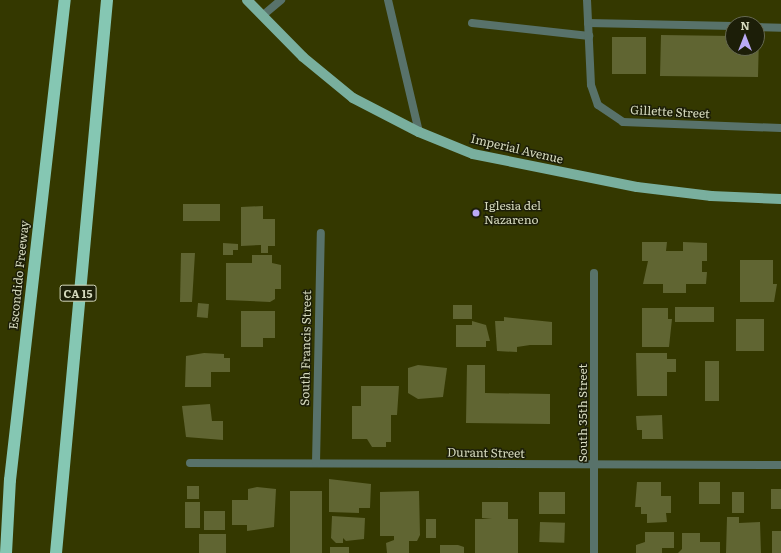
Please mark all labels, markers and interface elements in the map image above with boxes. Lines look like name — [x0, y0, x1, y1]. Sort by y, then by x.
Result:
north arrow — [725, 16, 765, 56]
text: N — [740, 17, 750, 33]
street label: Gillette Street — [630, 103, 710, 121]
street label: Imperial Avenue — [469, 131, 565, 167]
place label: Iglesia del Nazareno — [484, 199, 541, 227]
marker: Iglesia del Nazareno — [471, 208, 481, 218]
street label: Escondido Freeway — [6, 220, 32, 330]
road number: CA 15 — [59, 284, 97, 302]
street label: South Francis Street — [298, 290, 314, 406]
street label: South 35th Street — [576, 364, 590, 462]
street label: Durant Street — [447, 445, 525, 461]

